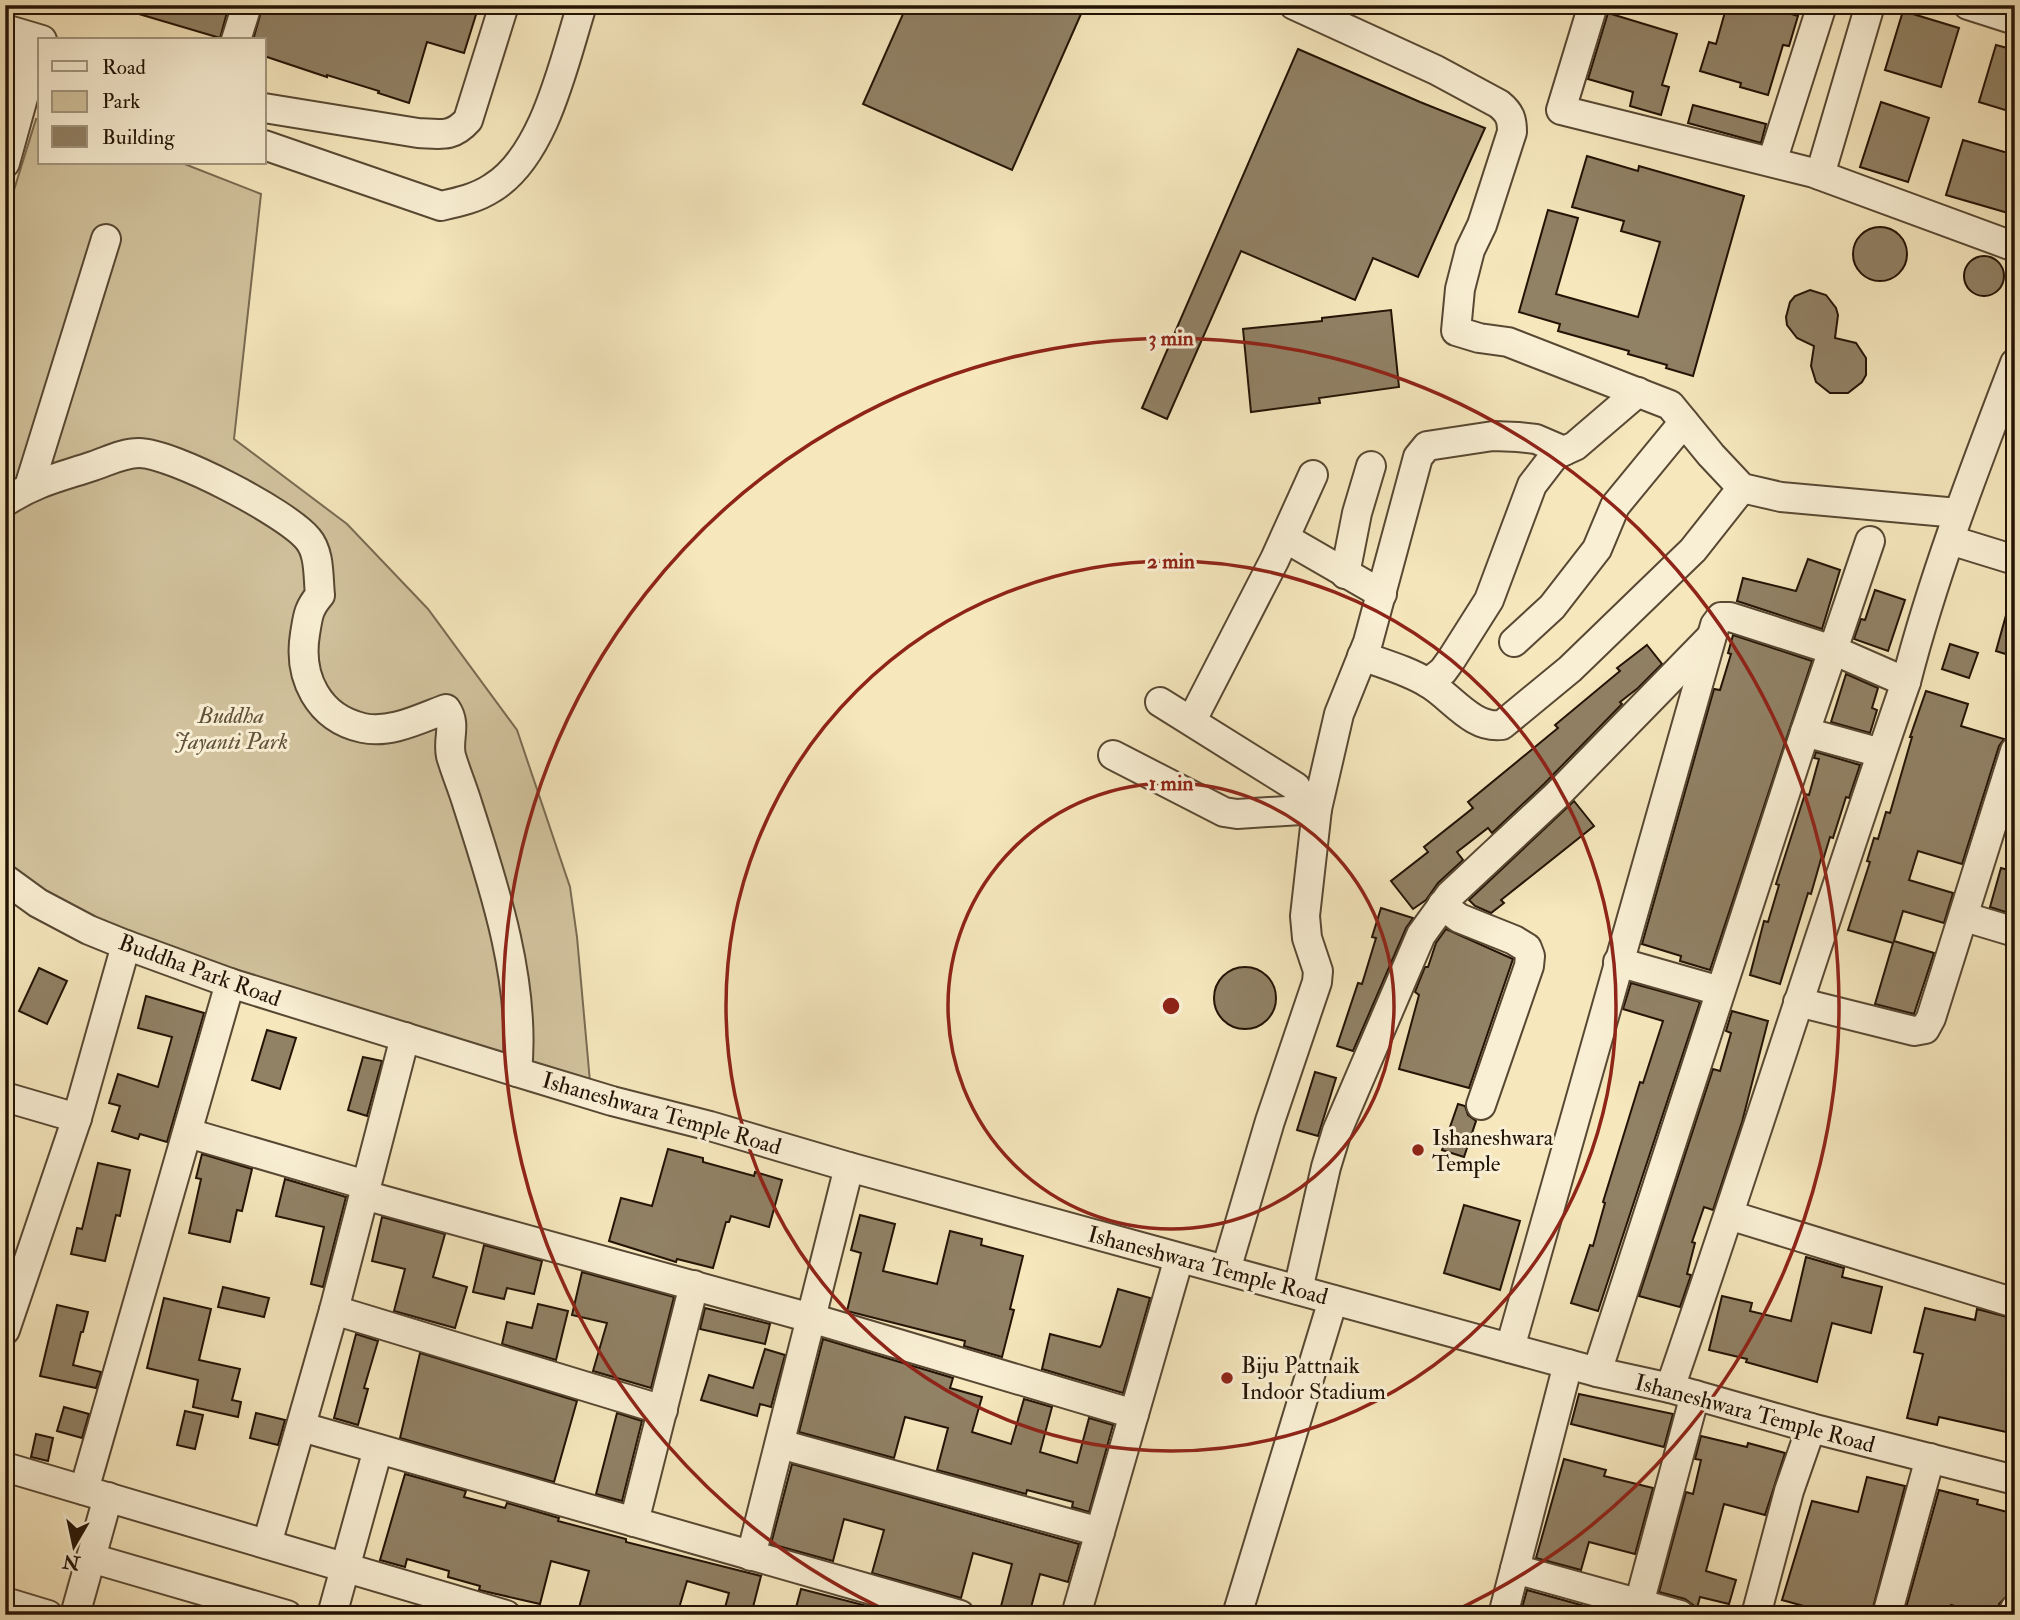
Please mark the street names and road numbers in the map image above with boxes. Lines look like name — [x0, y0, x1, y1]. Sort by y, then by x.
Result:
street label: Buddha Park Road — [115, 928, 285, 1013]
street label: Ishaneshwara Temple Road — [539, 1065, 785, 1162]
street label: Ishaneshwara Temple Road — [1084, 1219, 1331, 1312]
street label: Ishaneshwara Temple Road — [1631, 1367, 1878, 1460]

